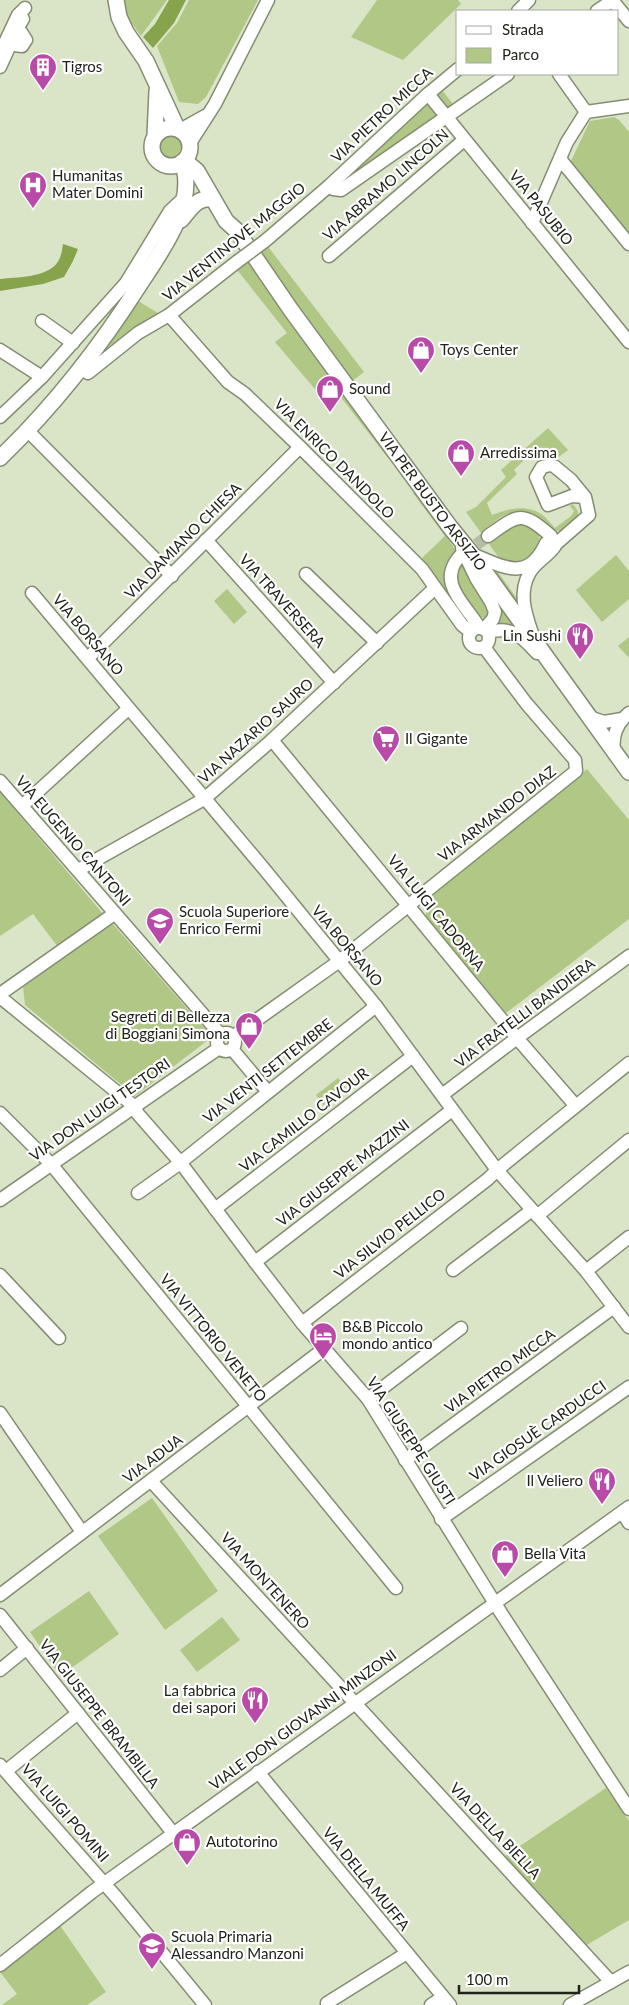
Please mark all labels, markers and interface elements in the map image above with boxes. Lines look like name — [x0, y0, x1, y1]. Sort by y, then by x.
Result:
legend — [456, 10, 619, 75]
text: Strada — [502, 20, 544, 38]
text: Parco — [502, 45, 539, 63]
building icon: Tigros — [28, 52, 58, 91]
place label: Tigros — [62, 57, 102, 75]
street label: VIA PIETRO MICCA — [327, 62, 436, 166]
street label: VIA ABRAMO LINCOLN — [319, 125, 452, 244]
place label: Humanitas Mater Domini — [52, 166, 143, 201]
street label: VIA PASUBIO — [506, 166, 578, 249]
hospital icon: Humanitas Mater Domini — [18, 170, 48, 209]
street label: VIA VENTINOVE MAGGIO — [158, 178, 308, 304]
shop icon: Toys Center — [406, 335, 436, 374]
place label: Toys Center — [440, 340, 519, 358]
shop icon: Sound — [315, 374, 345, 413]
place label: Sound — [349, 379, 391, 397]
street label: VIA ENRICO DANDOLO — [271, 394, 399, 522]
street label: VIA PER BUSTO ARSIZIO — [375, 428, 491, 574]
shop icon: Arredissima — [446, 438, 476, 477]
place label: Arredissima — [480, 443, 557, 461]
street label: VIA DAMIANO CHIESA — [120, 478, 245, 602]
street label: VIA TRAVERSERA — [236, 550, 330, 651]
street label: VIA BORSANO — [50, 590, 128, 679]
restaurant icon: Lin Sushi — [565, 621, 595, 660]
place label: Lin Sushi — [503, 626, 561, 644]
street label: VIA NAZARIO SAURO — [194, 674, 316, 787]
supermarket icon: Il Gigante — [371, 724, 401, 763]
place label: Il Gigante — [405, 729, 468, 747]
street label: VIA ARMANDO DIAZ — [434, 762, 559, 865]
street label: VIA EUGENIO CANTONI — [12, 772, 135, 909]
street label: VIA LUIGI CADORNA — [384, 851, 490, 975]
street label: VIA BORSANO — [309, 901, 387, 990]
place label: Scuola Superiore Enrico Fermi — [179, 902, 289, 937]
school or university icon: Scuola Superiore Enrico Fermi — [145, 906, 175, 945]
street label: VIA FRATELLI BANDIERA — [451, 953, 599, 1071]
place label: Segreti di Bellezza di Boggiani Simona — [105, 1007, 230, 1042]
shop icon: Segreti di Bellezza di Boggiani Simona — [234, 1011, 264, 1050]
street label: VIA VENTI SETTEMBRE — [199, 1014, 336, 1126]
street label: VIA DON LUIGI TESTORI — [26, 1054, 173, 1165]
street label: VIA CAMILLO CAVOUR — [235, 1063, 372, 1175]
street label: VIA GIUSEPPE MAZZINI — [272, 1115, 412, 1230]
street label: VIA SILVIO PELLICO — [330, 1184, 448, 1282]
street label: VIA VITTORIO VENETO — [157, 1270, 271, 1405]
place label: B&B Piccolo mondo antico — [342, 1317, 432, 1352]
hotel icon: B&B Piccolo mondo antico — [308, 1321, 338, 1360]
street label: VIA PIETRO MICCA — [441, 1324, 559, 1416]
street label: VIA GIUSEPPE GIUSTI — [364, 1373, 460, 1508]
street label: VIA GIOSUÈ CARDUCCI — [466, 1376, 609, 1484]
street label: VIA ADUA — [119, 1429, 186, 1486]
restaurant icon: Il Veliero — [587, 1466, 617, 1505]
place label: Il Veliero — [526, 1471, 583, 1489]
street label: VIA MONTENERO — [218, 1528, 314, 1632]
shop icon: Bella Vita — [490, 1539, 520, 1578]
place label: Bella Vita — [524, 1544, 586, 1562]
street label: VIA GIUSEPPE BRAMBILLA — [36, 1635, 164, 1792]
street label: VIALE DON GIOVANNI MINZONI — [205, 1645, 399, 1793]
place label: La fabbrica dei sapori — [164, 1681, 236, 1716]
restaurant icon: La fabbrica dei sapori — [240, 1685, 270, 1724]
street label: VIA LUIGI POMINI — [18, 1760, 113, 1865]
street label: VIA DELLA BIELLA — [447, 1778, 545, 1883]
street label: VIA DELLA MUFFA — [319, 1823, 415, 1934]
shop icon: Autotorino — [172, 1827, 202, 1866]
place label: Autotorino — [206, 1832, 278, 1850]
place label: Scuola Primaria Alessandro Manzoni — [171, 1927, 304, 1962]
school or university icon: Scuola Primaria Alessandro Manzoni — [137, 1931, 167, 1970]
scale bar — [459, 1962, 579, 1994]
text: 100 m — [466, 1970, 508, 1988]

